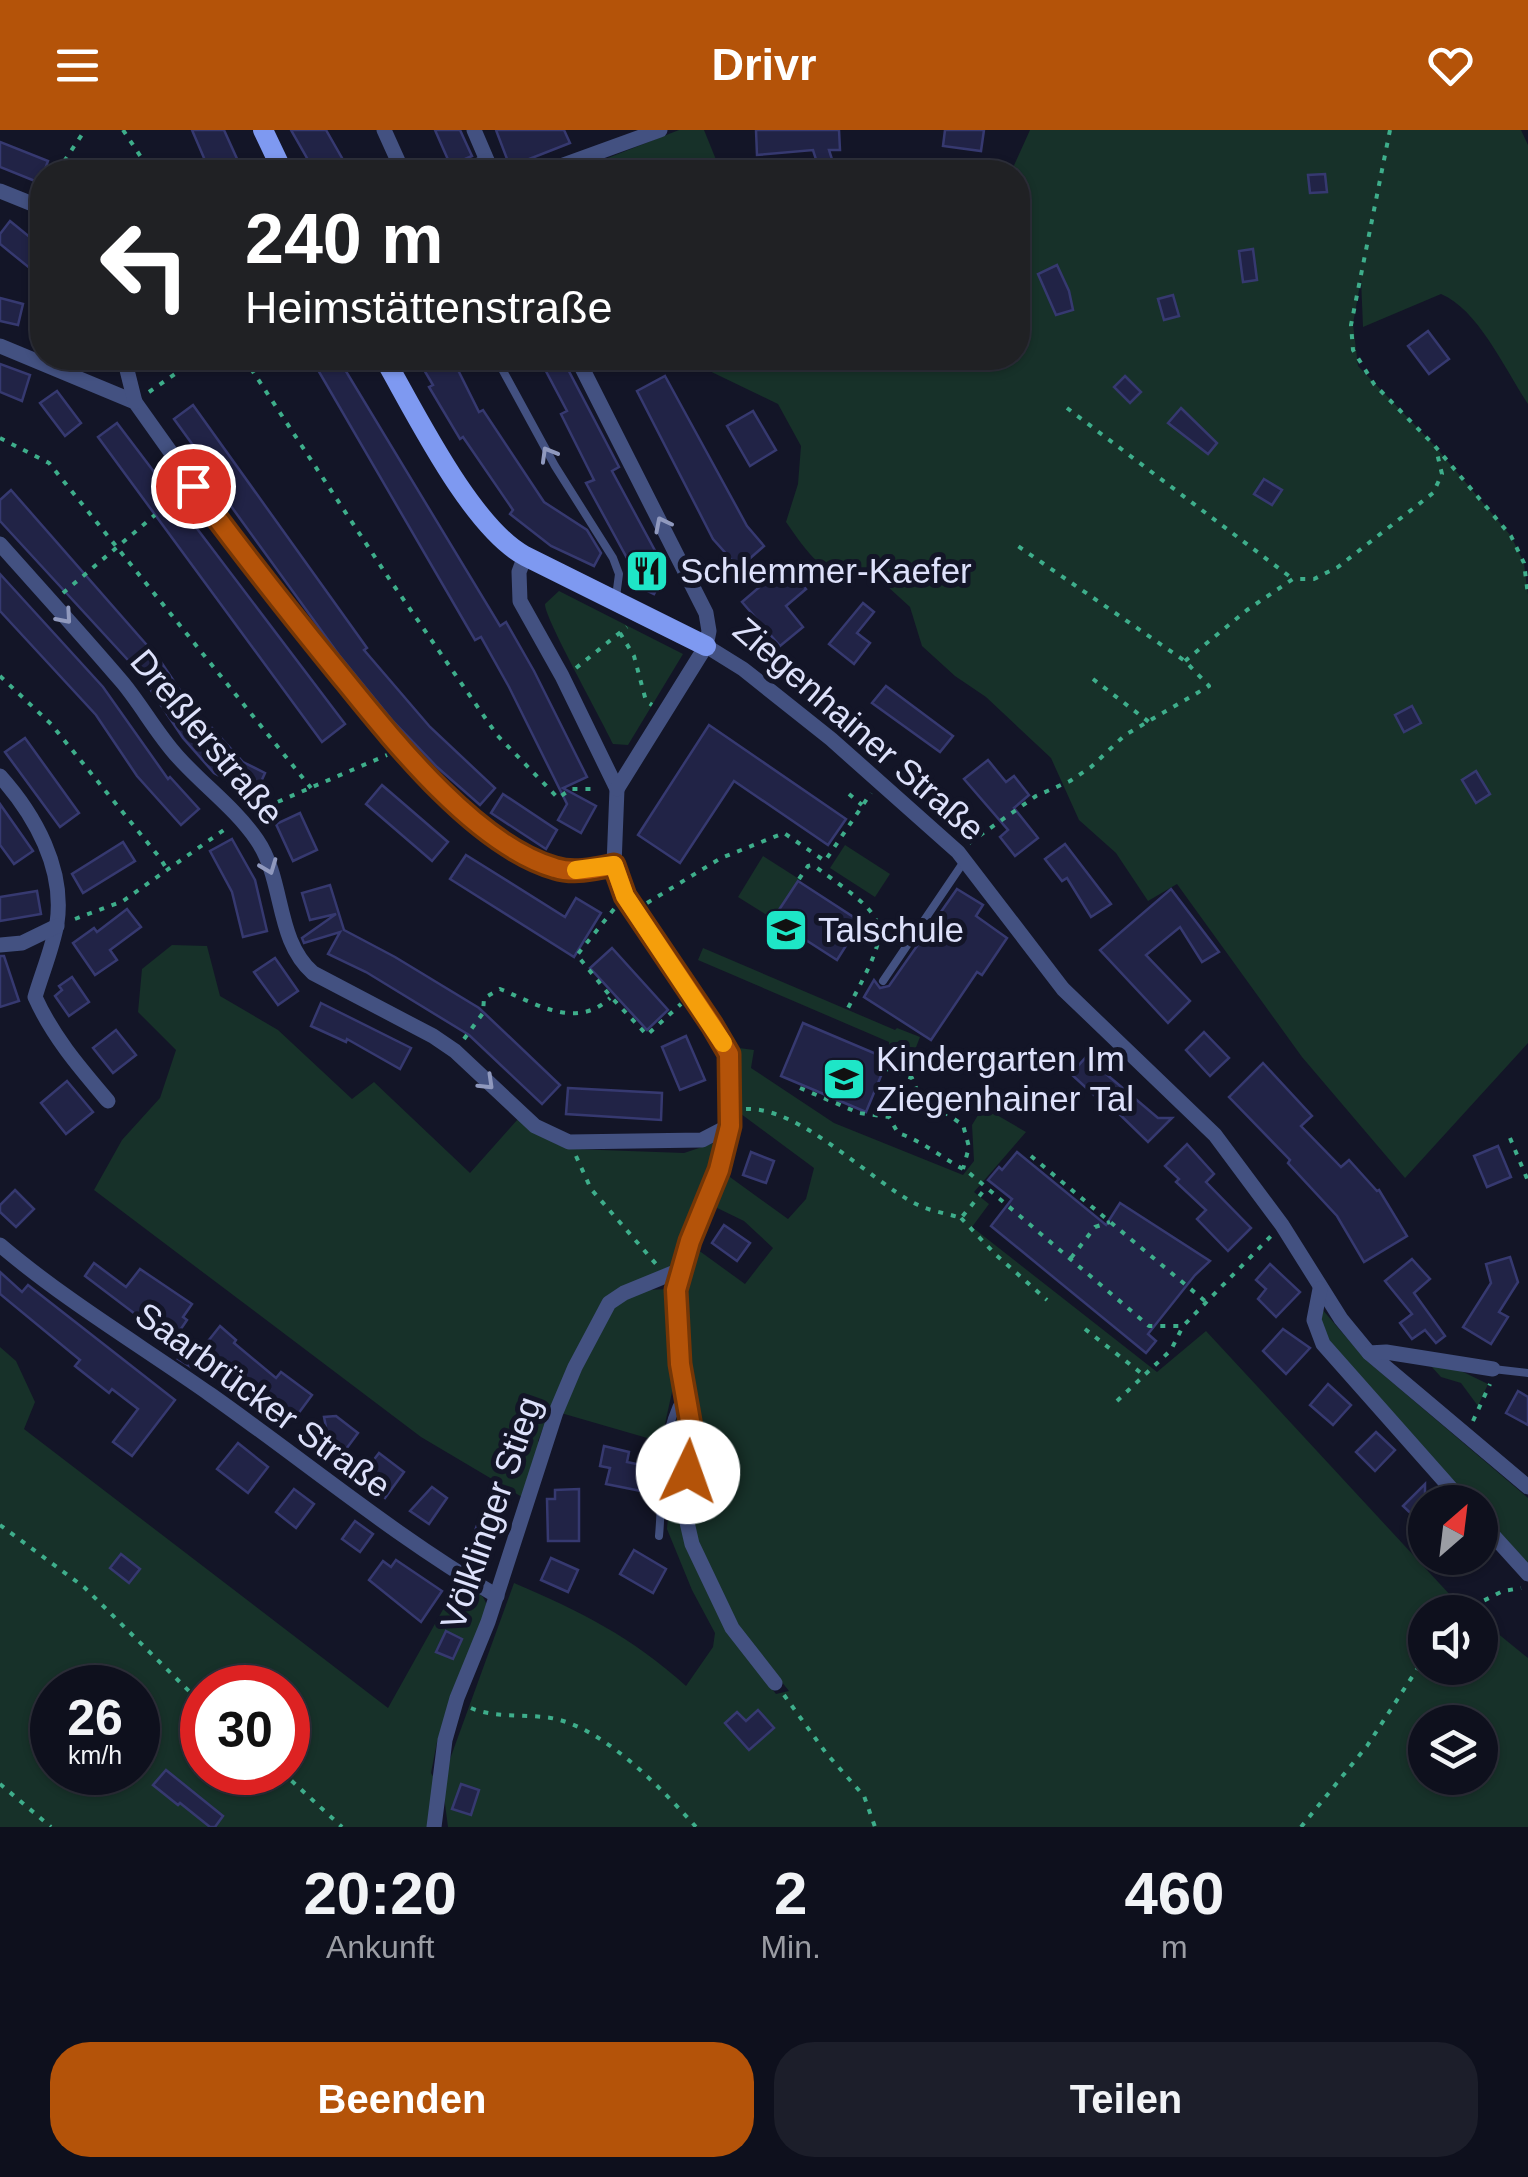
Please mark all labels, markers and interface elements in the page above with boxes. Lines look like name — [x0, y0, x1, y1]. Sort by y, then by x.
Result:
icon: menu — [50, 38, 105, 93]
icon: heart — [1423, 38, 1478, 93]
text: Drivr — [711, 39, 817, 90]
icon: left — [80, 200, 210, 330]
text: 240 m — [245, 200, 443, 278]
text: Heimstättenstraße — [245, 282, 613, 333]
pin — [151, 444, 236, 529]
one-way arrow — [541, 447, 560, 465]
icon: arrive — [166, 459, 221, 514]
one-way arrow — [654, 516, 674, 534]
restaurant icon: Schlemmer-Kaefer — [624, 548, 670, 594]
place label: Schlemmer-Kaefer — [680, 551, 972, 590]
one-way arrow — [53, 605, 71, 624]
street label: Ziegenhainer Straße — [726, 609, 993, 848]
street label: Dreßlerstraße — [123, 641, 292, 832]
one-way arrow — [258, 857, 278, 874]
school or university icon: Talschule — [763, 907, 809, 953]
place label: Talschule — [818, 910, 964, 949]
place label: Kindergarten Im Ziegenhainer Tal — [876, 1039, 1134, 1118]
school or university icon: Kindergarten Im Ziegenhainer Tal — [821, 1056, 867, 1102]
one-way arrow — [475, 1071, 493, 1089]
street label: Saarbrücker Straße — [128, 1294, 398, 1505]
street label: Völklinger Stieg — [433, 1392, 549, 1634]
position arrow — [636, 1420, 740, 1524]
north arrow — [1408, 1485, 1498, 1575]
map controls — [1408, 1485, 1498, 1795]
button: sound — [1408, 1595, 1498, 1685]
speed limit sign: 30 — [180, 1665, 310, 1795]
text: 26 — [67, 1690, 123, 1746]
button: layers — [1408, 1705, 1498, 1795]
text: km/h — [68, 1741, 122, 1769]
text: 20:20 — [303, 1860, 457, 1927]
text: 2 — [774, 1860, 807, 1927]
text: 460 — [1124, 1860, 1224, 1927]
text: Ankunft — [326, 1929, 434, 1965]
text: Min. — [760, 1929, 821, 1965]
text: m — [1161, 1929, 1188, 1965]
button: Beenden — [50, 2042, 754, 2157]
button: Teilen — [774, 2042, 1478, 2157]

